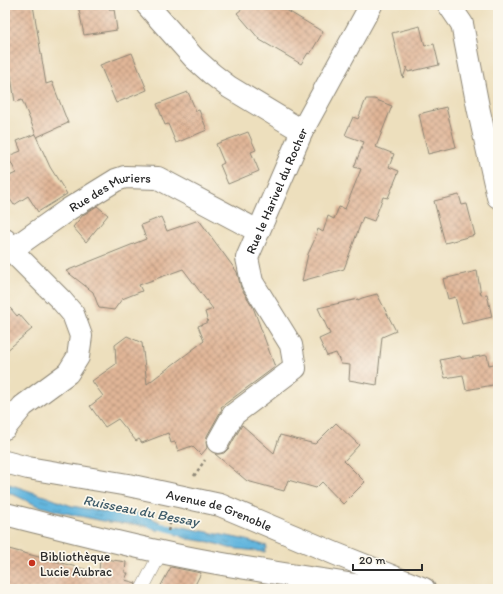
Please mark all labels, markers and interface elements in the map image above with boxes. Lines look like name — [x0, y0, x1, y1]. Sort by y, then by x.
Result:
street label: Rue le Harivel du Rocher — [242, 125, 310, 256]
street label: Rue des Muriers — [66, 170, 151, 215]
street label: Avenue de Grenoble — [165, 486, 274, 534]
water label: Ruisseau du Bessay — [82, 491, 202, 531]
scale bar — [353, 546, 422, 572]
place label: Bibliothèque Lucie Aubrac — [40, 549, 112, 579]
text: 20 m — [359, 553, 386, 567]
marker: Bibliothèque Lucie Aubrac — [27, 558, 37, 568]

